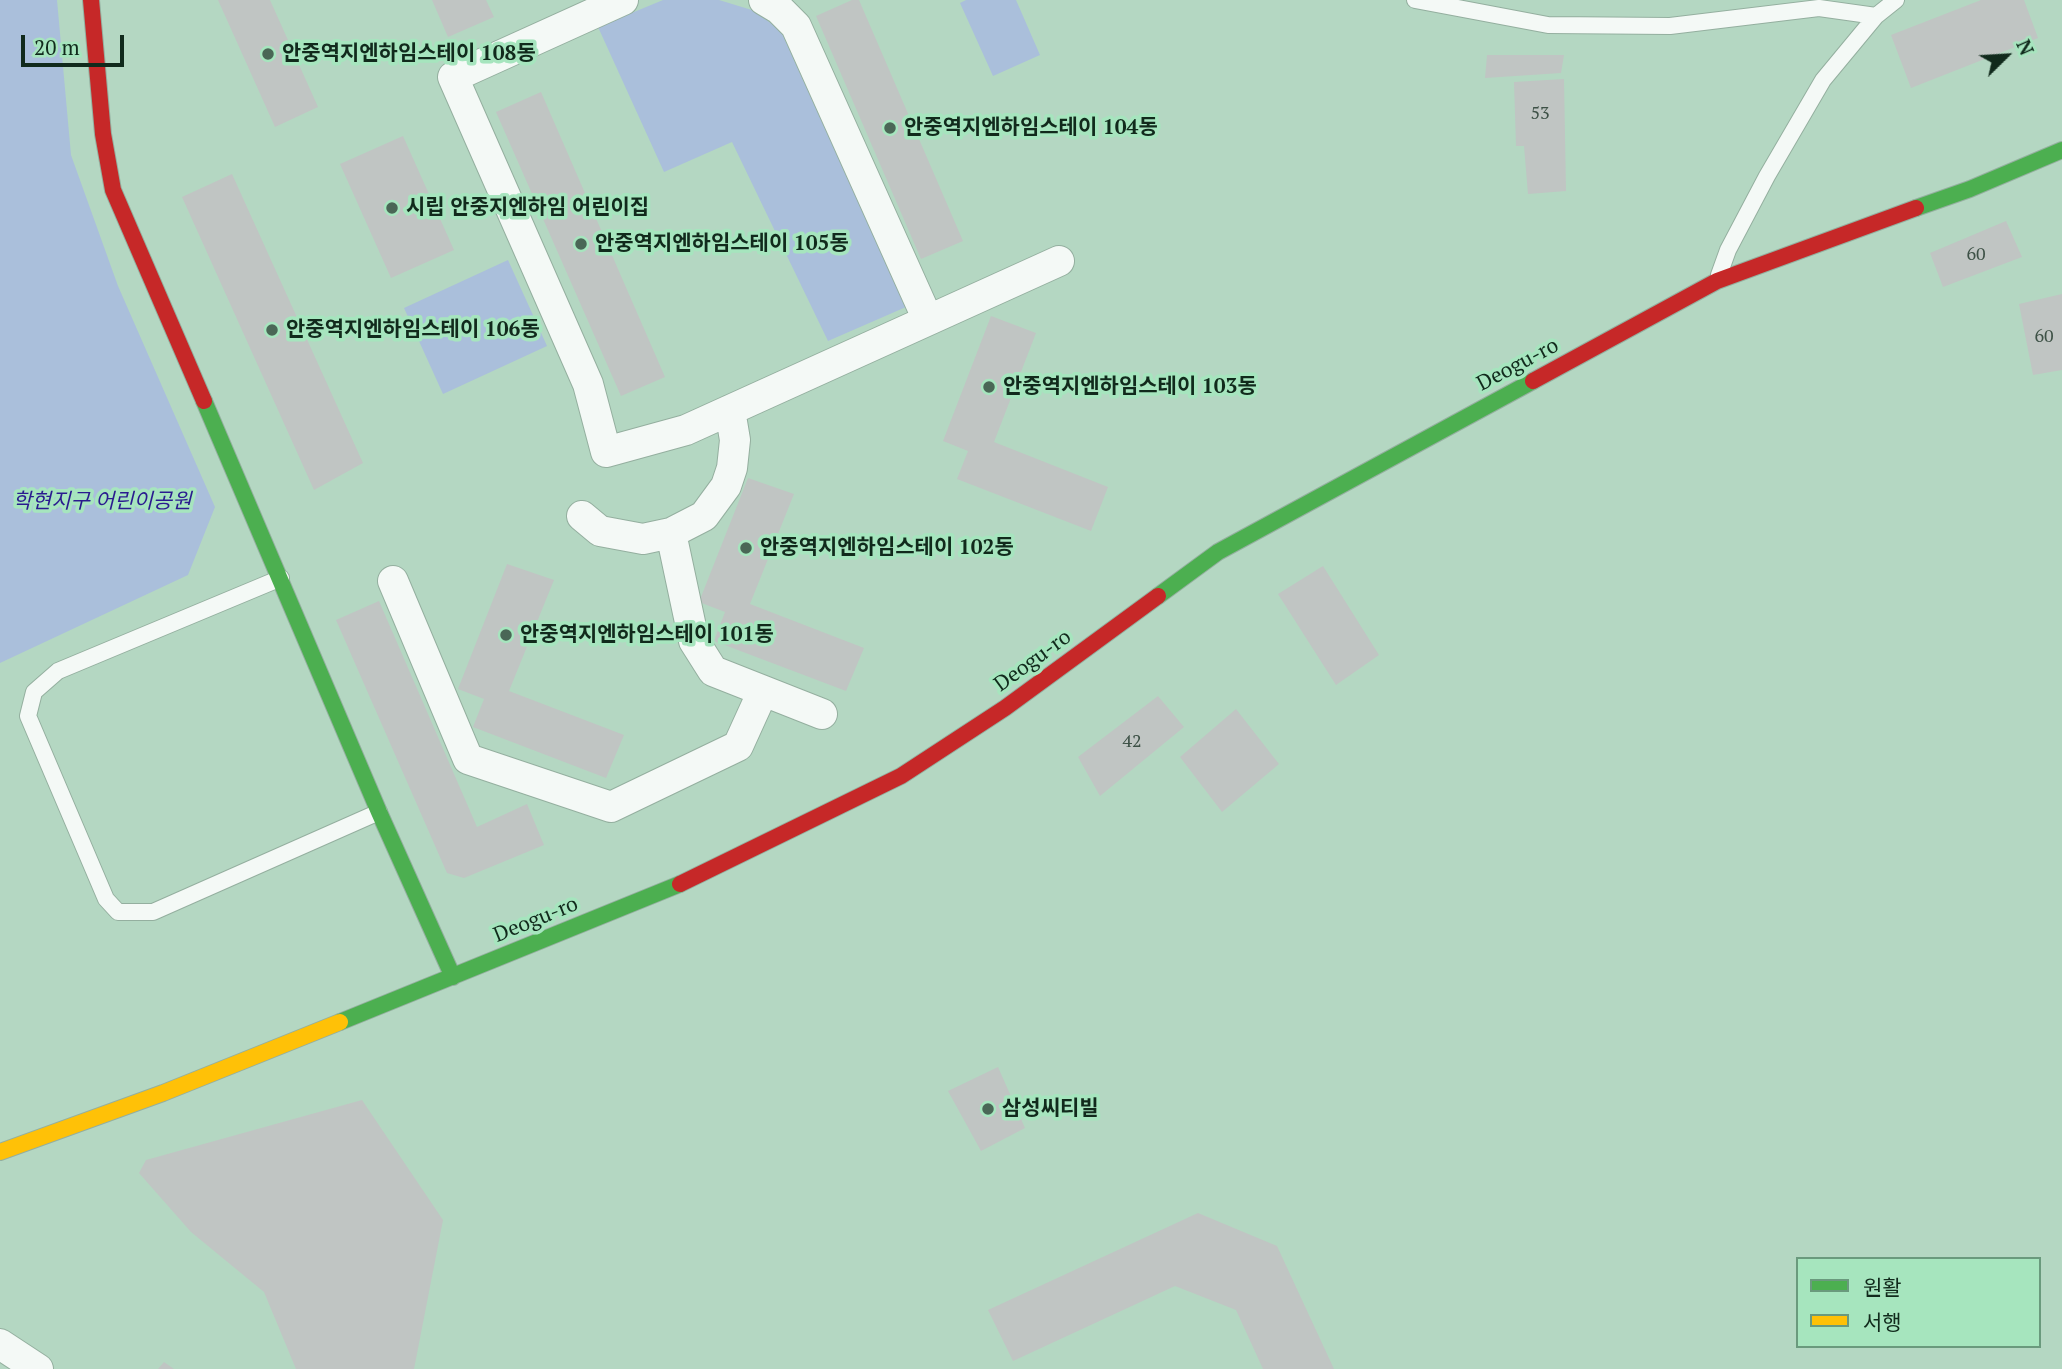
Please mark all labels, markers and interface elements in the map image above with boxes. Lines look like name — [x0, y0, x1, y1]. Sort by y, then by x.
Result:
scale bar — [24, 21, 128, 65]
north arrow — [1971, 21, 2041, 91]
text: 20 m — [34, 33, 80, 61]
text: N — [2011, 36, 2040, 59]
place label: 안중역지엔하임스테이 108동 — [282, 41, 536, 67]
marker: 안중역지엔하임스테이 108동 — [260, 46, 276, 62]
house number: 53 — [1530, 103, 1550, 125]
place label: 안중역지엔하임스테이 104동 — [904, 115, 1158, 141]
marker: 안중역지엔하임스테이 104동 — [882, 120, 898, 136]
place label: 시립 안중지엔하임 어린이집 — [406, 195, 649, 221]
marker: 시립 안중지엔하임 어린이집 — [384, 200, 400, 216]
place label: 안중역지엔하임스테이 105동 — [595, 231, 849, 257]
marker: 안중역지엔하임스테이 105동 — [573, 236, 589, 252]
house number: 60 — [1966, 244, 1986, 266]
place label: 안중역지엔하임스테이 106동 — [286, 317, 540, 343]
marker: 안중역지엔하임스테이 106동 — [264, 322, 280, 338]
house number: 60 — [2034, 326, 2054, 348]
street label: Deogu-ro — [1473, 333, 1563, 397]
place label: 안중역지엔하임스테이 103동 — [1003, 374, 1257, 400]
marker: 안중역지엔하임스테이 103동 — [981, 379, 997, 395]
park label: 학현지구 어린이공원 — [13, 489, 191, 515]
place label: 안중역지엔하임스테이 102동 — [760, 535, 1014, 561]
marker: 안중역지엔하임스테이 102동 — [738, 540, 754, 556]
place label: 안중역지엔하임스테이 101동 — [520, 622, 774, 648]
street label: Deogu-ro — [990, 625, 1076, 697]
marker: 안중역지엔하임스테이 101동 — [498, 627, 514, 643]
house number: 42 — [1122, 731, 1142, 753]
street label: Deogu-ro — [490, 892, 582, 948]
place label: 삼성씨티빌 — [1002, 1096, 1099, 1122]
marker: 삼성씨티빌 — [980, 1101, 996, 1117]
legend — [1796, 1257, 2041, 1348]
text: 원활 — [1863, 1273, 1902, 1301]
text: 서행 — [1863, 1308, 1902, 1336]

